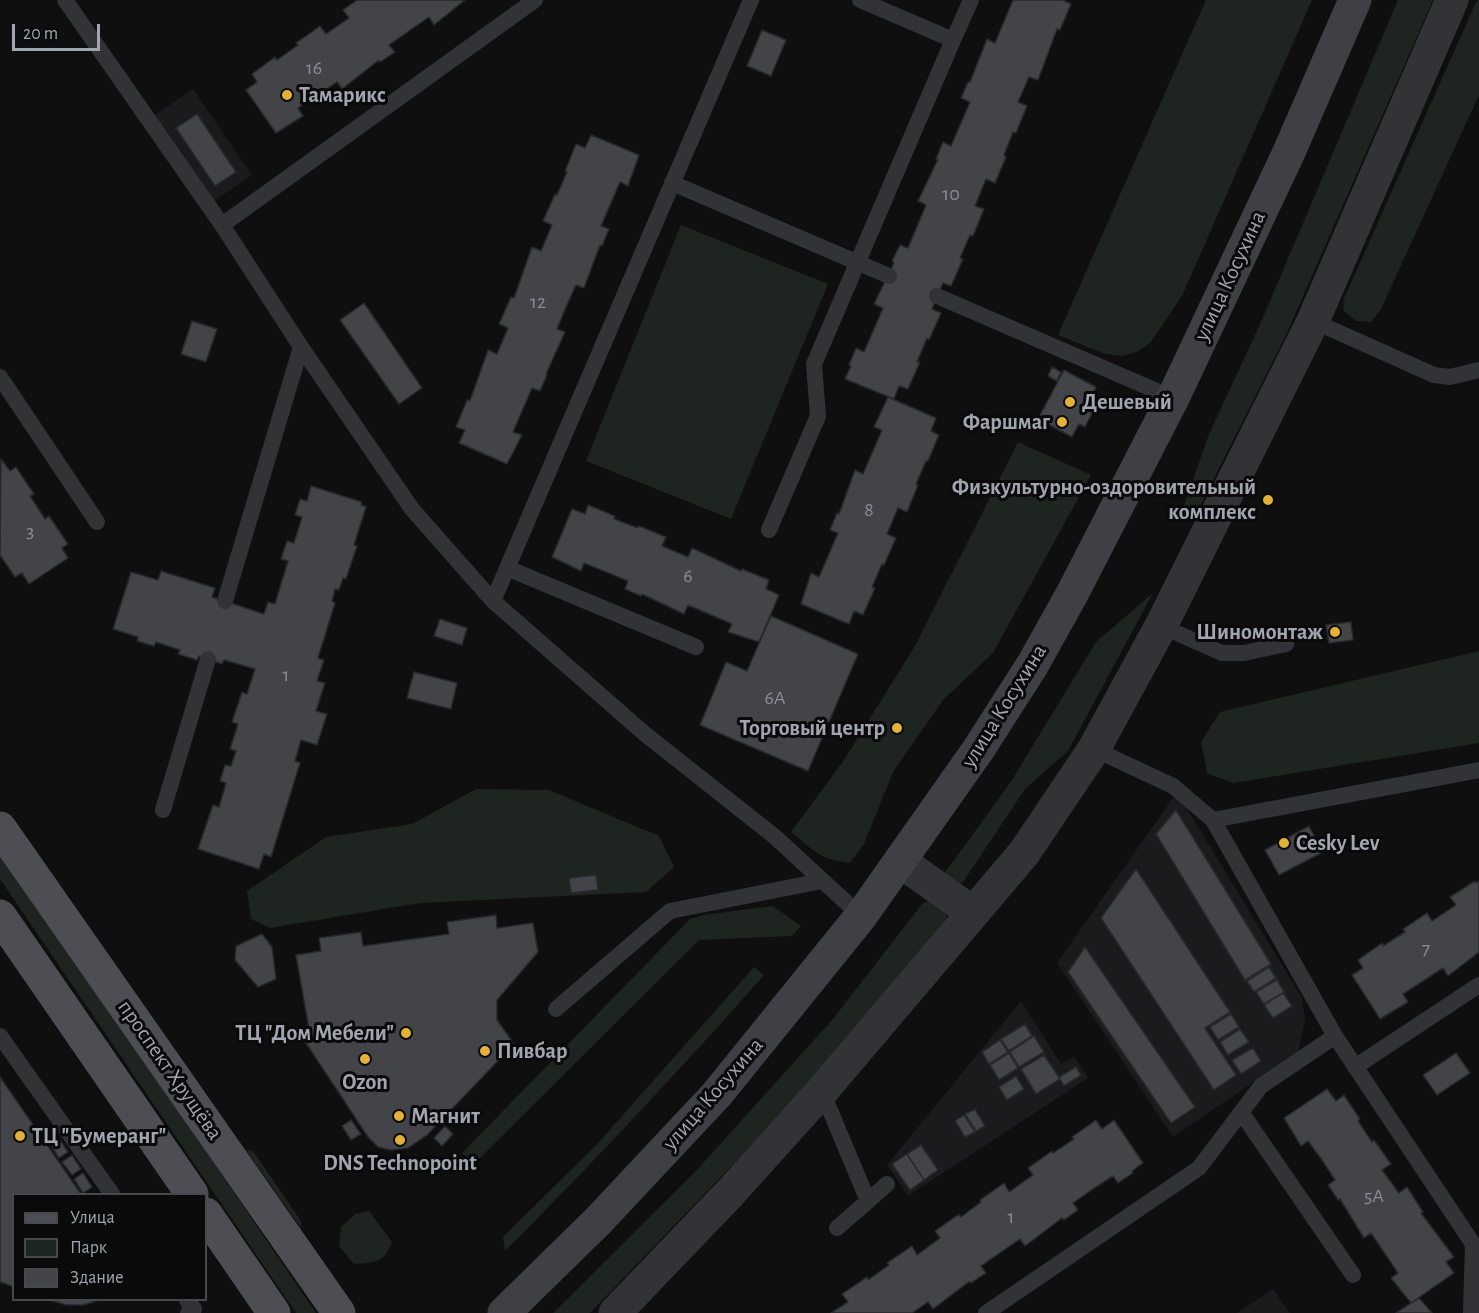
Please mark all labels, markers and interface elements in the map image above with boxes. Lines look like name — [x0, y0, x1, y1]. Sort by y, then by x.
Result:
scale bar — [15, 12, 104, 50]
text: 20 m — [23, 25, 58, 43]
house number: 16 — [306, 56, 322, 80]
place label: Тамарикс — [299, 82, 386, 108]
marker: Тамарикс — [280, 88, 294, 102]
house number: 10 — [942, 182, 960, 206]
street label: улица Косухина — [1188, 207, 1272, 345]
house number: 12 — [530, 290, 546, 314]
place label: Дешевый — [1082, 389, 1172, 415]
marker: Дешевый — [1063, 395, 1077, 409]
place label: Фаршмаг — [963, 409, 1050, 435]
marker: Фаршмаг — [1055, 415, 1069, 429]
place label: Физкультурно-оздоровительный комплекс — [952, 474, 1256, 526]
marker: Физкультурно-оздоровительный комплекс — [1261, 493, 1275, 507]
house number: 8 — [864, 498, 874, 522]
house number: 3 — [26, 519, 34, 543]
house number: 6 — [683, 564, 693, 588]
place label: Шиномонтаж — [1196, 619, 1323, 645]
marker: Шиномонтаж — [1328, 625, 1342, 639]
street label: улица Косухина — [956, 640, 1052, 772]
house number: 1 — [283, 663, 289, 687]
house number: 6А — [764, 686, 786, 710]
place label: Торговый центр — [739, 715, 885, 741]
marker: Торговый центр — [890, 721, 904, 735]
place label: Cesky Lev — [1296, 830, 1379, 856]
marker: Cesky Lev — [1277, 836, 1291, 850]
house number: 7 — [1422, 937, 1430, 961]
street label: проспект Хрущёва — [112, 995, 228, 1145]
place label: ТЦ "Дом Мебели" — [235, 1020, 394, 1046]
marker: ТЦ "Дом Мебели" — [399, 1026, 413, 1040]
street label: улица Косухина — [657, 1032, 769, 1156]
place label: Пивбар — [497, 1038, 567, 1064]
marker: Пивбар — [478, 1044, 492, 1058]
marker: Ozon — [358, 1052, 372, 1066]
place label: Ozon — [342, 1069, 388, 1095]
place label: Магнит — [411, 1103, 480, 1129]
marker: Магнит — [392, 1109, 406, 1123]
place label: ТЦ "Бумеранг" — [32, 1123, 166, 1149]
marker: ТЦ "Бумеранг" — [13, 1129, 27, 1143]
marker: DNS Technopoint — [393, 1133, 407, 1147]
place label: DNS Technopoint — [323, 1150, 477, 1176]
house number: 5А — [1364, 1184, 1384, 1208]
legend — [12, 1193, 207, 1301]
house number: 1 — [1008, 1205, 1014, 1229]
text: Улица — [70, 1209, 115, 1227]
text: Парк — [70, 1239, 107, 1257]
text: Здание — [70, 1269, 124, 1287]

